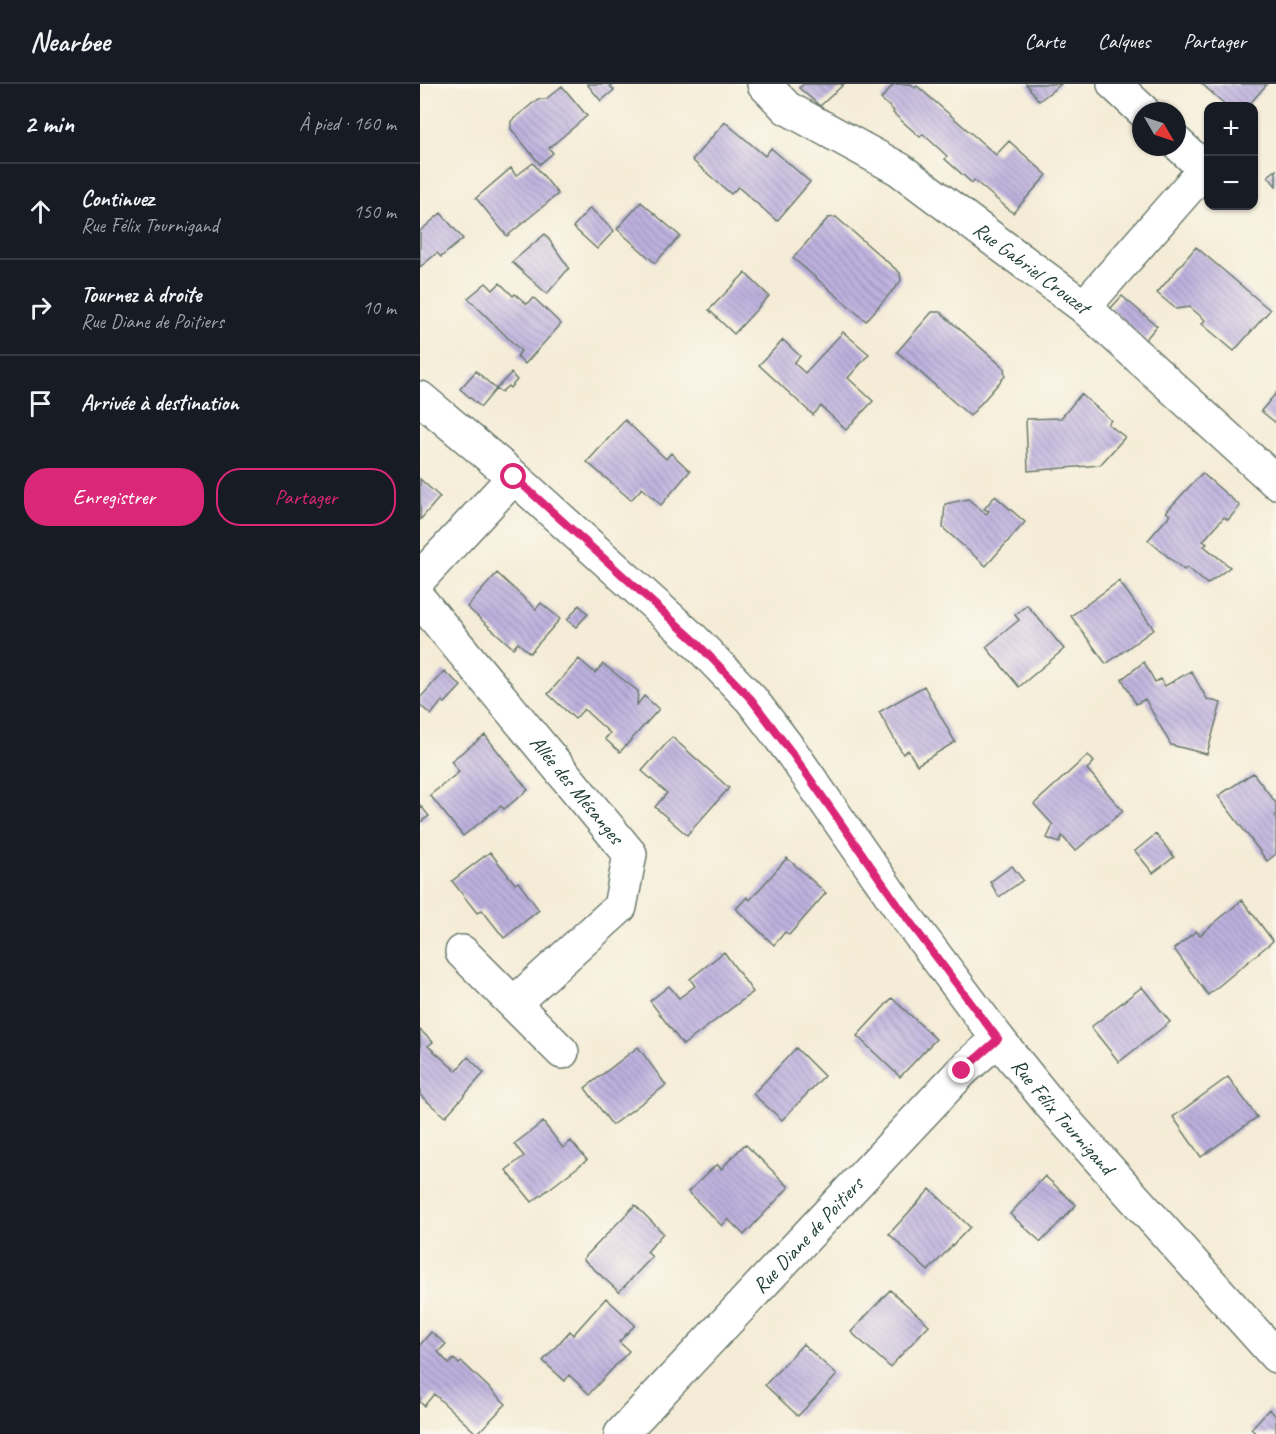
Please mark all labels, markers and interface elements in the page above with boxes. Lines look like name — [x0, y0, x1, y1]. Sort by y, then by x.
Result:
text: Nearbee — [30, 24, 110, 59]
text: Carte — [1024, 28, 1065, 54]
text: Calques — [1098, 28, 1150, 54]
text: Partager — [1183, 28, 1246, 54]
north arrow — [1132, 102, 1186, 156]
map controls — [1204, 102, 1258, 210]
button: + — [1204, 102, 1258, 156]
text: 2 min — [24, 107, 74, 140]
text: À pied · 160 m — [299, 111, 396, 136]
button: − — [1204, 156, 1258, 210]
text: Continuez — [81, 185, 154, 213]
icon: ahead — [24, 195, 57, 228]
text: 150 m — [353, 199, 396, 224]
text: Rue Félix Tournigand — [81, 213, 218, 238]
street label: Rue Gabriel Crouzet — [968, 216, 1098, 321]
text: Tournez à droite — [81, 281, 201, 309]
icon: right — [24, 291, 57, 324]
text: 10 m — [362, 295, 396, 320]
text: Rue Diane de Poitiers — [81, 309, 224, 334]
icon: arrive — [24, 387, 57, 420]
text: Arrivée à destination — [81, 389, 239, 417]
route start — [500, 463, 526, 489]
button: Enregistrer — [24, 468, 204, 526]
button: Partager — [216, 468, 396, 526]
street label: Allée des Mésanges — [524, 730, 630, 851]
street label: Rue Félix Tournigand — [1006, 1053, 1122, 1182]
route end — [948, 1057, 974, 1083]
street label: Rue Diane de Poitiers — [747, 1170, 870, 1299]

